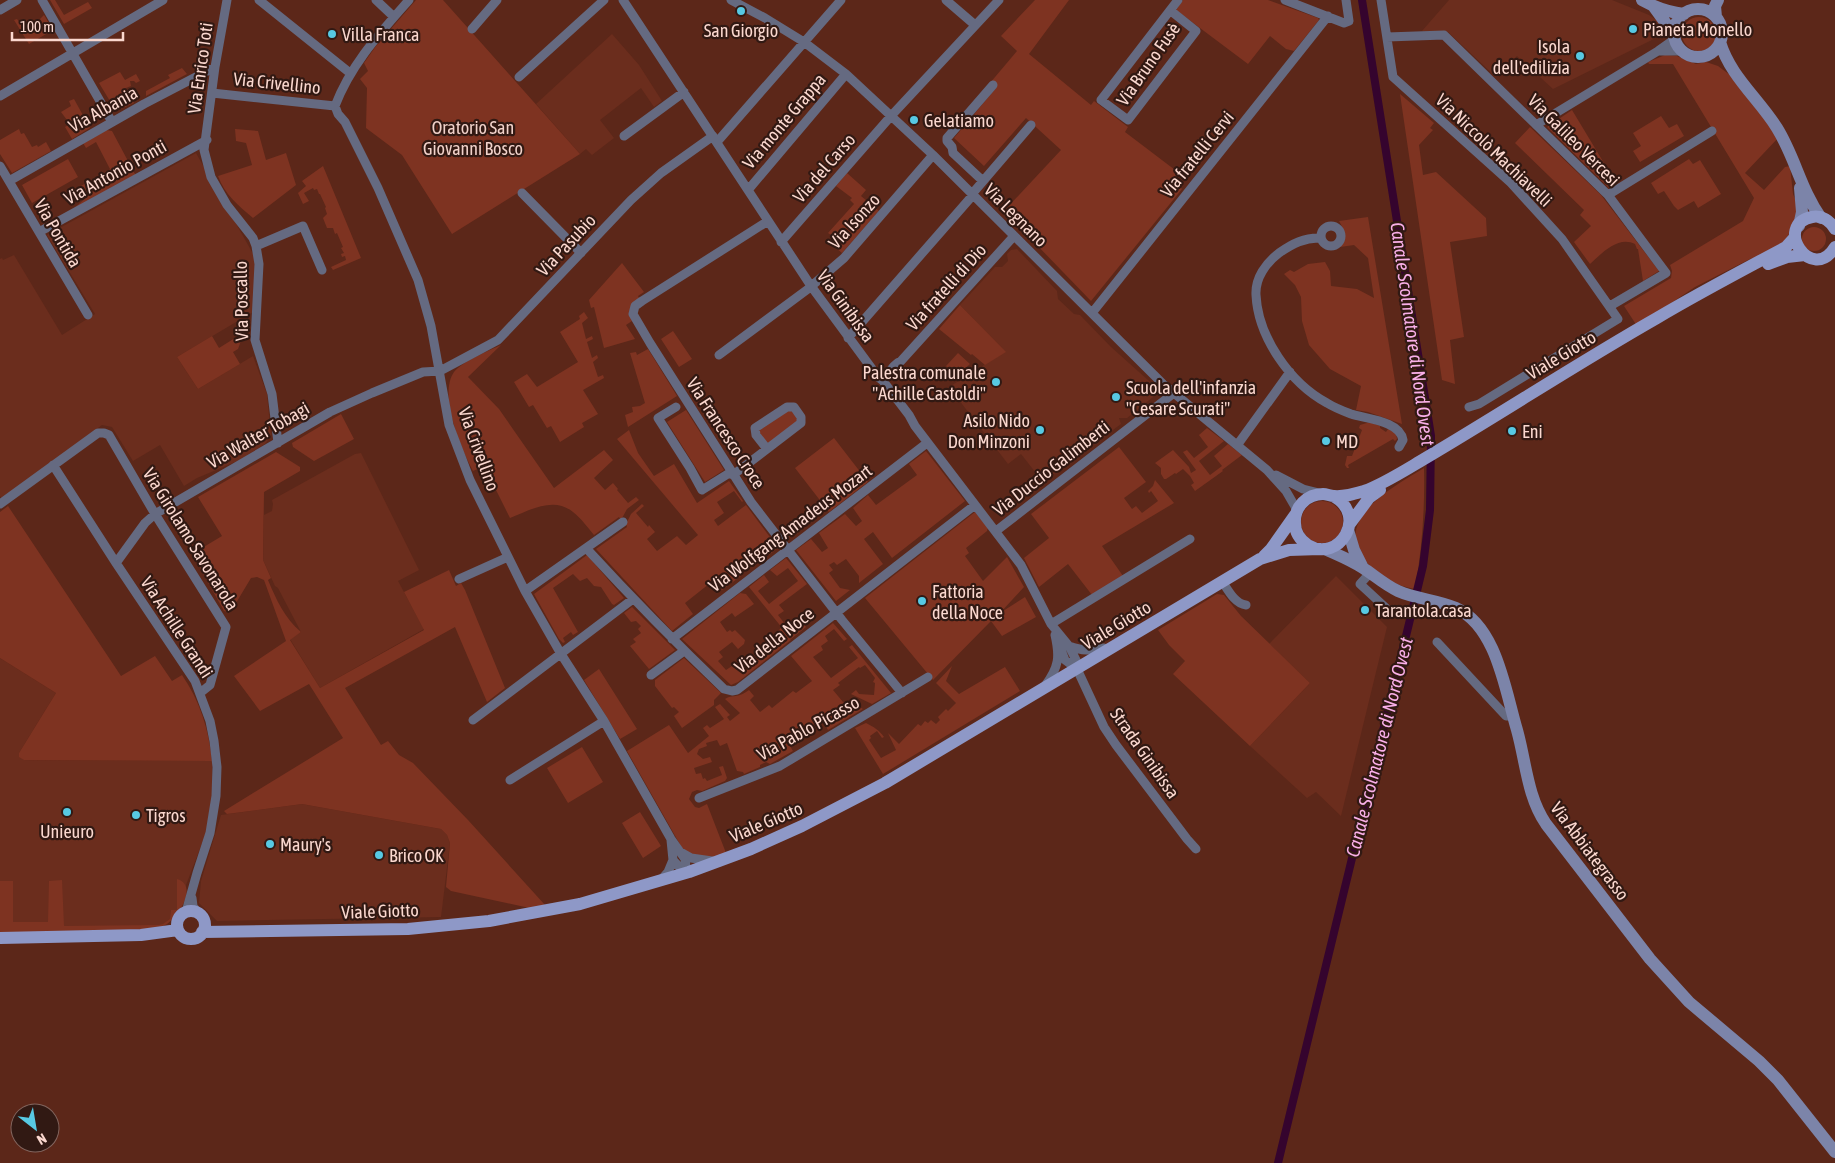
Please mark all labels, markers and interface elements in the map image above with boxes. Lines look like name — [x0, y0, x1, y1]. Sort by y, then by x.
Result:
marker: San Giorgio — [735, 5, 747, 17]
scale bar — [12, 10, 124, 42]
text: 100 m — [20, 18, 54, 35]
street label: Via Bruno Fusè — [1112, 19, 1184, 109]
place label: Pianeta Monello — [1643, 19, 1752, 40]
place label: San Giorgio — [704, 20, 778, 41]
street label: Via Enrico Toti — [183, 21, 217, 115]
marker: Pianeta Monello — [1627, 23, 1639, 35]
place label: Villa Franca — [342, 24, 419, 45]
marker: Villa Franca — [326, 28, 338, 40]
place label: Isola dell'edilizia — [1493, 36, 1570, 78]
marker: Isola dell'edilizia — [1574, 50, 1586, 62]
street label: Via Crivellino — [232, 68, 322, 98]
street label: Via monte Grappa — [738, 69, 830, 173]
street label: Via Albania — [65, 82, 141, 136]
street label: Via Niccolò Machiavelli — [1432, 89, 1556, 211]
street label: Via Galileo Vercesi — [1524, 90, 1624, 190]
street label: Via fratelli Cervi — [1156, 107, 1238, 201]
place label: Gelatiamo — [924, 110, 994, 131]
marker: Gelatiamo — [908, 114, 920, 126]
park label: Oratorio San Giovanni Bosco — [423, 117, 523, 159]
street label: Via del Carso — [788, 129, 860, 207]
street label: Via Antonio Ponti — [60, 135, 170, 209]
street label: Via Legnano — [980, 179, 1052, 251]
street label: Via Isonzo — [824, 189, 884, 253]
street label: Via Pontida — [30, 195, 86, 271]
street label: Via Pasubio — [532, 210, 600, 280]
water label: Canale Scolmatore di Nord Ovest — [1386, 221, 1440, 448]
street label: Via fratelli di Dio — [902, 239, 990, 335]
street label: Via Poscallo — [230, 261, 252, 341]
street label: Via Ginibissa — [813, 266, 879, 346]
street label: Viale Giotto — [1522, 326, 1600, 384]
place label: Palestra comunale "Achille Castoldi" — [862, 362, 986, 404]
street label: Via Francesco Croce — [682, 374, 770, 492]
marker: Palestra comunale "Achille Castoldi" — [990, 376, 1002, 388]
place label: Scuola dell'infanzia "Cesare Scurati" — [1126, 377, 1256, 419]
marker: Scuola dell'infanzia "Cesare Scurati" — [1110, 391, 1122, 403]
street label: Via Walter Tobagi — [203, 397, 313, 473]
street label: Via Crivellino — [454, 404, 504, 494]
place label: Asilo Nido Don Minzoni — [948, 410, 1030, 452]
street label: Via Duccio Galimberti — [989, 416, 1113, 520]
place label: Eni — [1522, 421, 1543, 442]
marker: Asilo Nido Don Minzoni — [1034, 424, 1046, 436]
marker: Eni — [1506, 425, 1518, 437]
place label: MD — [1336, 431, 1358, 452]
marker: MD — [1320, 435, 1332, 447]
street label: Via Wolfgang Amadeus Mozart — [704, 460, 876, 596]
street label: Via Girolamo Savonarola — [139, 464, 243, 614]
street label: Via Achille Grandi — [136, 572, 218, 682]
place label: Fattoria della Noce — [932, 581, 1003, 623]
marker: Fattoria della Noce — [916, 595, 928, 607]
street label: Viale Giotto — [1077, 596, 1155, 654]
place label: Tarantola.casa — [1375, 600, 1472, 621]
street label: Via della Noce — [730, 603, 818, 677]
marker: Tarantola.casa — [1359, 604, 1371, 616]
water label: Canale Scolmatore di Nord Ovest — [1341, 634, 1417, 859]
street label: Via Pablo Picasso — [753, 691, 863, 765]
street label: Strada Ginibissa — [1106, 704, 1184, 802]
street label: Viale Giotto — [726, 797, 806, 847]
street label: Via Abbiategrasso — [1546, 798, 1634, 904]
place label: Tigros — [146, 805, 186, 826]
marker: Unieuro — [61, 806, 73, 818]
marker: Tigros — [130, 809, 142, 821]
place label: Unieuro — [40, 821, 94, 842]
place label: Maury's — [280, 834, 331, 855]
marker: Maury's — [264, 838, 276, 850]
place label: Brico OK — [389, 845, 444, 866]
marker: Brico OK — [373, 849, 385, 861]
street label: Viale Giotto — [341, 899, 419, 923]
north arrow — [10, 1103, 60, 1153]
text: N — [34, 1130, 49, 1148]

